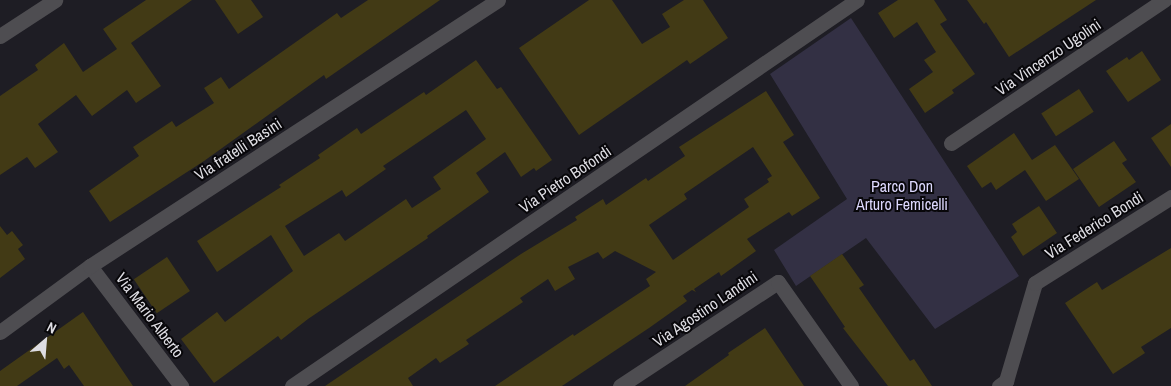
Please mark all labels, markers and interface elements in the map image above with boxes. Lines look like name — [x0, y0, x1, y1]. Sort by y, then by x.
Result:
street label: Via Vincenzo Ugolini — [992, 15, 1104, 99]
street label: Via fratelli Basini — [191, 114, 285, 184]
street label: Via Pietro Bofondi — [515, 141, 615, 217]
park label: Parco Don Arturo Femicelli — [856, 176, 948, 214]
street label: Via Federico Bondi — [1041, 187, 1147, 263]
street label: Via Agostino Landini — [649, 267, 761, 351]
street label: Via Mario Alberto — [112, 269, 188, 361]
north arrow — [20, 316, 70, 366]
text: N — [44, 318, 60, 338]

